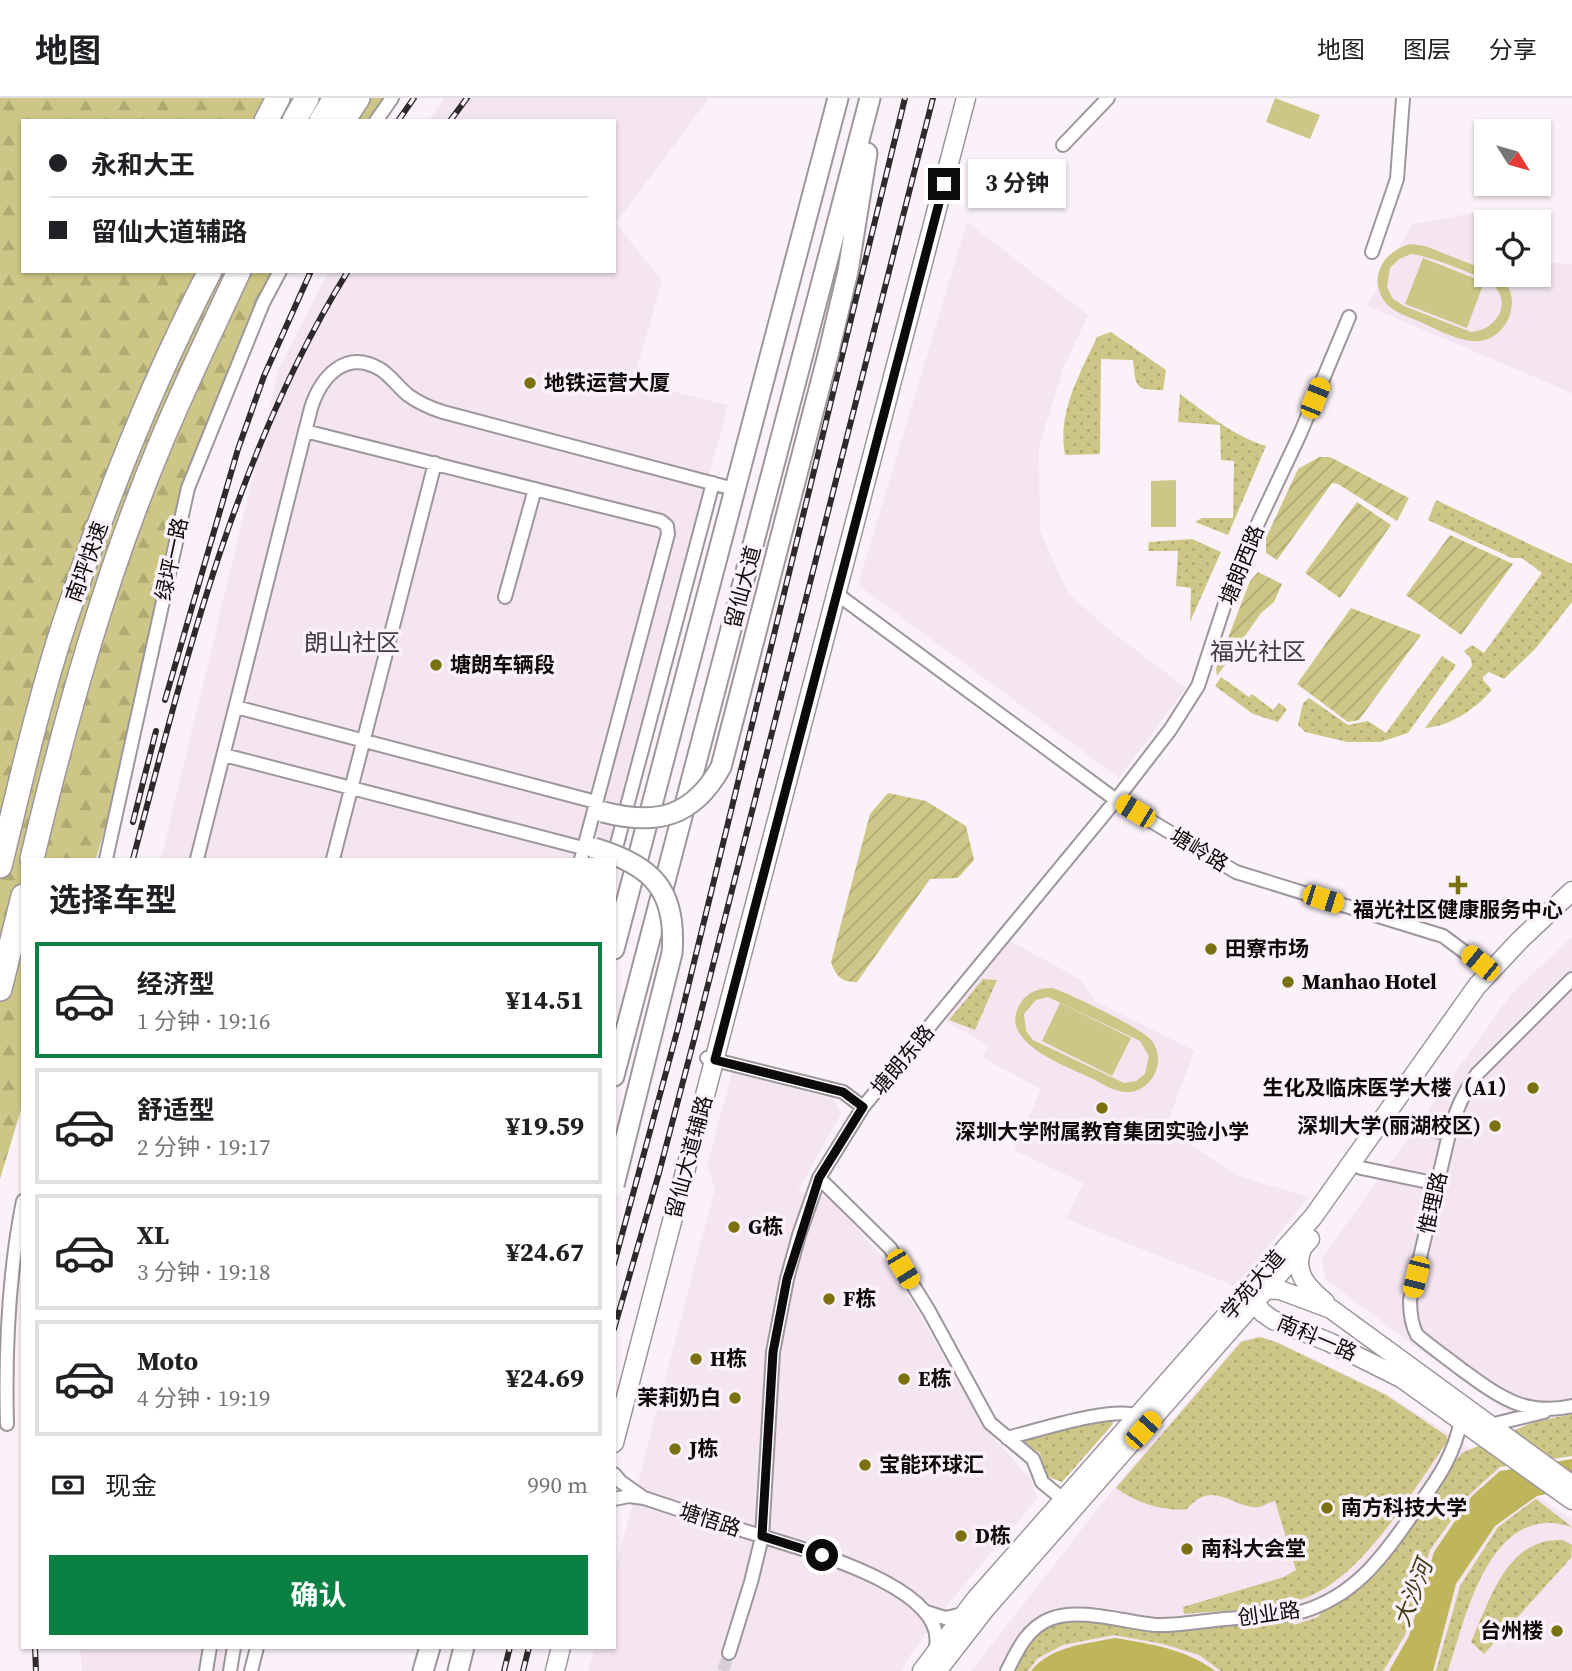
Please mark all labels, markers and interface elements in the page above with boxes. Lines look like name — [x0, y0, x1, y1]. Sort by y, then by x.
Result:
text: 地图 — [35, 28, 101, 73]
text: 地图 — [1317, 33, 1365, 66]
text: 图层 — [1403, 33, 1451, 66]
text: 分享 — [1489, 33, 1537, 66]
north arrow — [1474, 119, 1550, 196]
map controls — [1474, 119, 1551, 287]
text: 永和大王 — [91, 147, 195, 183]
callout: 3 分钟 — [968, 160, 1066, 208]
text: 3 分钟 — [985, 167, 1049, 199]
route end — [928, 168, 960, 200]
button: locate — [1474, 210, 1551, 287]
text: 留仙大道辅路 — [91, 214, 247, 250]
place label: 地铁运营大厦 — [544, 368, 670, 397]
marker: 地铁运营大厦 — [522, 375, 538, 391]
car — [1298, 375, 1333, 421]
street label: 绿坪一路 — [149, 515, 194, 603]
street label: 南坪快速 — [59, 517, 115, 606]
street label: 塘朗西路 — [1212, 520, 1271, 609]
street label: 留仙大道 — [718, 543, 767, 631]
district label: 朗山社区 — [304, 626, 400, 659]
district label: 福光社区 — [1210, 635, 1306, 668]
place label: 塘朗车辆段 — [450, 650, 555, 679]
marker: 塘朗车辆段 — [428, 657, 444, 673]
car — [1112, 791, 1159, 831]
street label: 塘岭路 — [1165, 821, 1234, 878]
marker: 福光社区健康服务中心 — [1448, 875, 1468, 895]
text: 选择车型 — [49, 878, 177, 922]
car — [1300, 883, 1347, 915]
place label: 福光社区健康服务中心 — [1353, 895, 1563, 924]
place label: 田寮市场 — [1225, 934, 1309, 963]
marker: 田寮市场 — [1203, 941, 1219, 957]
car — [1458, 942, 1503, 984]
text: 经济型 — [137, 966, 215, 1002]
place label: Manhao Hotel — [1302, 967, 1437, 996]
icon: car — [53, 969, 116, 1032]
marker: Manhao Hotel — [1280, 974, 1296, 990]
text: ¥14.51 — [506, 982, 584, 1018]
text: 1 分钟 · 19:16 — [137, 1005, 270, 1037]
street label: 塘朗东路 — [865, 1018, 941, 1101]
place label: 生化及临床医学大楼（A1） — [1262, 1073, 1519, 1102]
marker: 生化及临床医学大楼（A1） — [1525, 1080, 1541, 1096]
text: 舒适型 — [137, 1092, 215, 1128]
street label: 留仙大道辅路 — [658, 1092, 719, 1221]
icon: car — [53, 1095, 116, 1158]
marker: 深圳大学附属教育集团实验小学 — [1094, 1100, 1110, 1116]
text: ¥19.59 — [506, 1108, 584, 1144]
place label: 深圳大学(丽湖校区) — [1297, 1111, 1481, 1140]
place label: 深圳大学附属教育集团实验小学 — [955, 1117, 1249, 1146]
marker: 深圳大学(丽湖校区) — [1487, 1118, 1503, 1134]
text: 2 分钟 · 19:17 — [137, 1131, 270, 1163]
street label: 惟理路 — [1411, 1169, 1454, 1237]
place label: G栋 — [748, 1212, 783, 1241]
text: XL — [137, 1217, 169, 1253]
marker: G栋 — [726, 1219, 742, 1235]
icon: car — [53, 1221, 116, 1284]
text: ¥24.67 — [506, 1234, 584, 1270]
street label: 学苑大道 — [1214, 1243, 1291, 1326]
car — [884, 1246, 923, 1292]
car — [1401, 1254, 1432, 1300]
text: 3 分钟 · 19:18 — [137, 1256, 270, 1288]
place label: F栋 — [843, 1284, 876, 1313]
marker: F栋 — [821, 1291, 837, 1307]
street label: 南科一路 — [1273, 1308, 1362, 1367]
text: Moto — [137, 1343, 198, 1379]
place label: H栋 — [710, 1344, 747, 1373]
icon: car — [53, 1347, 116, 1410]
marker: H栋 — [688, 1351, 704, 1367]
text: ¥24.69 — [506, 1360, 584, 1396]
place label: E栋 — [918, 1364, 952, 1393]
marker: E栋 — [896, 1371, 912, 1387]
text: 4 分钟 · 19:19 — [137, 1382, 270, 1414]
place label: 茉莉奶白 — [637, 1383, 721, 1412]
marker: 茉莉奶白 — [727, 1390, 743, 1406]
car — [1122, 1407, 1165, 1453]
place label: J栋 — [687, 1434, 718, 1463]
marker: J栋 — [667, 1441, 683, 1457]
place label: 宝能环球汇 — [879, 1450, 984, 1479]
marker: 宝能环球汇 — [857, 1457, 873, 1473]
icon: cash — [49, 1466, 87, 1504]
text: 现金 — [105, 1468, 157, 1504]
text: 990 m — [527, 1469, 588, 1501]
place label: 南方科技大学 — [1341, 1493, 1467, 1522]
street label: 塘悟路 — [676, 1496, 745, 1543]
marker: 南方科技大学 — [1319, 1500, 1335, 1516]
place label: D栋 — [975, 1521, 1011, 1550]
marker: D栋 — [953, 1528, 969, 1544]
place label: 南科大会堂 — [1201, 1534, 1306, 1563]
route start — [806, 1539, 838, 1571]
marker: 南科大会堂 — [1179, 1541, 1195, 1557]
water label: 大沙河 — [1386, 1551, 1442, 1631]
button: 确认 — [49, 1555, 588, 1635]
street label: 创业路 — [1236, 1595, 1302, 1632]
place label: 台州楼 — [1480, 1616, 1543, 1645]
marker: 台州楼 — [1549, 1623, 1565, 1639]

